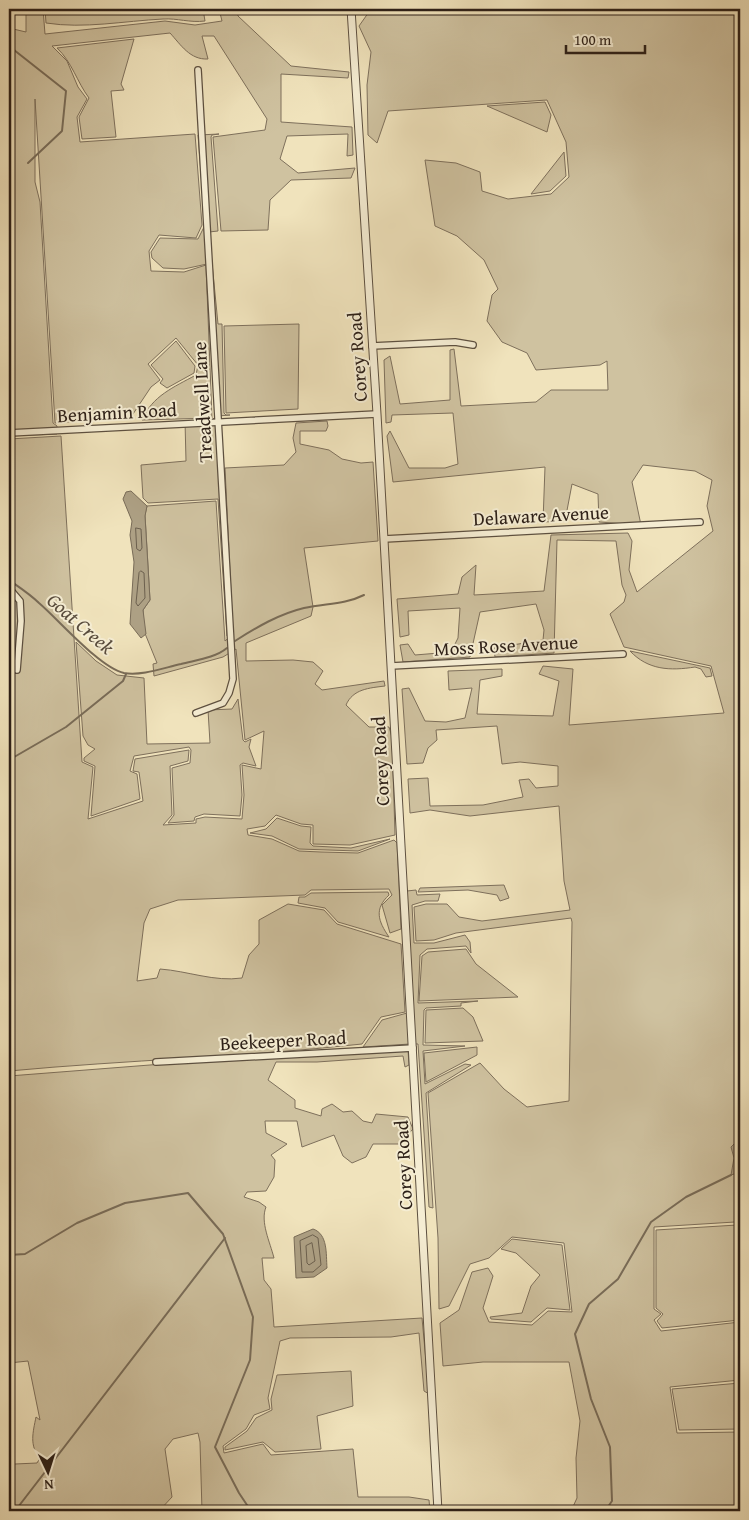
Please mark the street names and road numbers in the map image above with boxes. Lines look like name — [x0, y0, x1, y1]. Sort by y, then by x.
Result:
street label: Corey Road — [340, 310, 374, 403]
street label: Treadwell Lane — [185, 341, 219, 463]
street label: Benjamin Road — [56, 395, 178, 429]
street label: Delaware Avenue — [473, 497, 610, 533]
street label: Moss Rose Avenue — [433, 627, 579, 663]
street label: Corey Road — [364, 715, 396, 807]
street label: Beekeeper Road — [219, 1023, 348, 1057]
street label: Corey Road — [387, 1119, 419, 1211]

